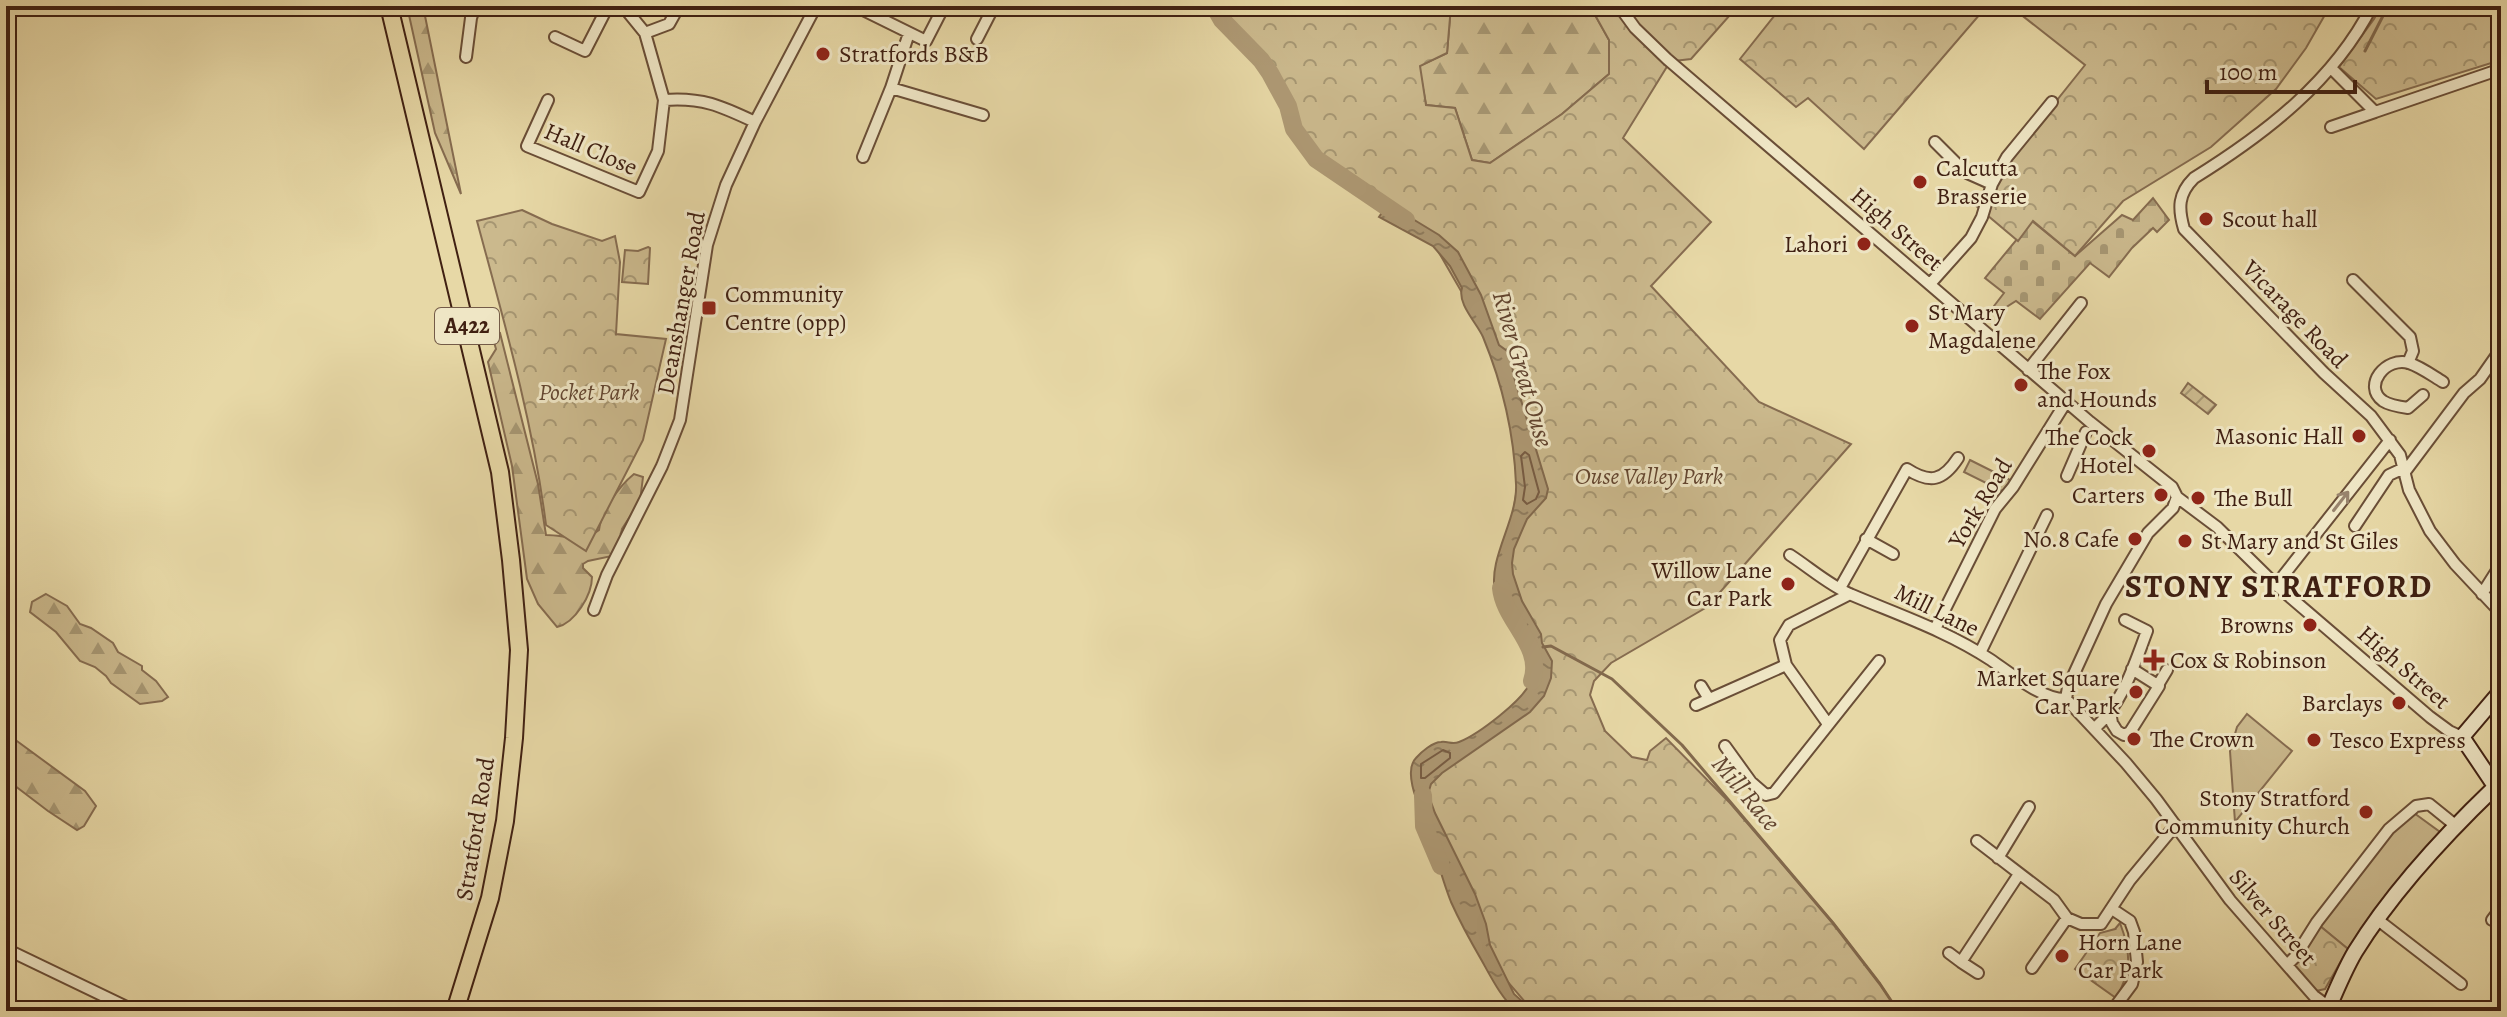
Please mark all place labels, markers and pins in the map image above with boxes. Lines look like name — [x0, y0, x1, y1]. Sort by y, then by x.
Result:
place label: Stratfords B&B — [839, 38, 989, 70]
marker: Stratfords B&B — [814, 45, 832, 63]
place label: Calcutta Brasserie — [1936, 152, 2027, 212]
marker: Calcutta Brasserie — [1911, 173, 1929, 191]
place label: Scout hall — [2222, 203, 2318, 235]
marker: Scout hall — [2197, 210, 2215, 228]
place label: Lahori — [1784, 228, 1848, 260]
marker: Lahori — [1855, 235, 1873, 253]
place label: Community Centre (opp) — [725, 278, 846, 338]
place label: St Mary Magdalene — [1928, 296, 2036, 356]
marker: Community Centre (opp) — [700, 299, 718, 317]
marker: St Mary Magdalene — [1903, 317, 1921, 335]
place label: The Fox and Hounds — [2037, 355, 2157, 415]
marker: The Fox and Hounds — [2012, 376, 2030, 394]
place label: Masonic Hall — [2215, 420, 2343, 452]
place label: The Cock Hotel — [2045, 421, 2133, 481]
marker: Masonic Hall — [2350, 427, 2368, 445]
marker: The Cock Hotel — [2140, 442, 2158, 460]
place label: Carters — [2072, 479, 2145, 511]
place label: The Bull — [2214, 482, 2292, 514]
marker: Carters — [2152, 486, 2170, 504]
marker: The Bull — [2189, 489, 2207, 507]
place label: No.8 Cafe — [2023, 523, 2119, 555]
place label: St Mary and St Giles — [2201, 525, 2399, 557]
marker: No.8 Cafe — [2126, 530, 2144, 548]
marker: St Mary and St Giles — [2176, 532, 2194, 550]
place label: Willow Lane Car Park — [1651, 554, 1772, 614]
marker: Willow Lane Car Park — [1779, 575, 1797, 593]
place label: Browns — [2220, 609, 2294, 641]
marker: Browns — [2301, 616, 2319, 634]
place label: Cox & Robinson — [2170, 644, 2326, 676]
marker: Cox & Robinson — [2145, 651, 2163, 669]
place label: Market Square Car Park — [1976, 662, 2120, 722]
marker: Market Square Car Park — [2127, 683, 2145, 701]
place label: Barclays — [2301, 687, 2383, 719]
marker: Barclays — [2390, 694, 2408, 712]
place label: The Crown — [2150, 723, 2254, 755]
place label: Tesco Express — [2330, 724, 2466, 756]
marker: The Crown — [2125, 730, 2143, 748]
marker: Tesco Express — [2305, 731, 2323, 749]
place label: Stony Stratford Community Church — [2155, 782, 2350, 842]
marker: Stony Stratford Community Church — [2357, 803, 2375, 821]
place label: Horn Lane Car Park — [2078, 926, 2182, 986]
marker: Horn Lane Car Park — [2053, 947, 2071, 965]

